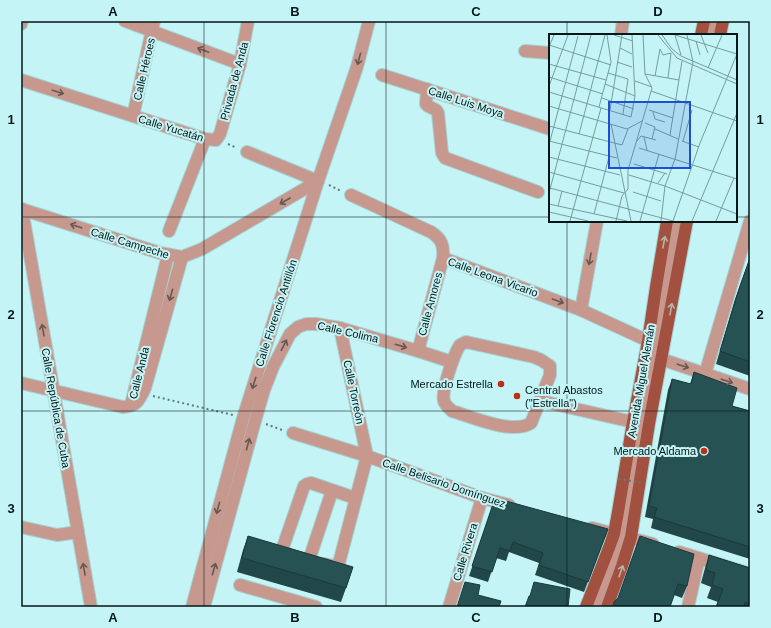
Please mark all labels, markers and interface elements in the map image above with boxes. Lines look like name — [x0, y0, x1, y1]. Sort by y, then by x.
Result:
text: A — [108, 4, 118, 19]
text: B — [290, 4, 300, 19]
text: C — [471, 4, 481, 19]
text: D — [653, 4, 663, 19]
inset map — [549, 34, 737, 222]
street label: Calle Héroes — [131, 36, 157, 101]
street label: Privada de Anda — [218, 40, 250, 122]
one-way arrow — [198, 46, 210, 54]
one-way arrow — [355, 52, 362, 65]
street label: Calle Luis Moya — [427, 84, 506, 120]
one-way arrow — [51, 89, 64, 96]
text: 1 — [7, 112, 15, 127]
street label: Calle Yucatán — [137, 112, 205, 144]
text: 1 — [756, 112, 764, 127]
one-way arrow — [279, 197, 291, 205]
one-way arrow — [70, 222, 83, 229]
street label: Calle Campeche — [89, 225, 171, 261]
one-way arrow — [660, 235, 668, 248]
one-way arrow — [586, 253, 594, 266]
street label: Calle Leona Vicario — [446, 255, 540, 299]
street label: Calle Florencio Antillón — [253, 258, 299, 368]
street label: Calle Amores — [416, 270, 444, 337]
one-way arrow — [167, 288, 174, 301]
one-way arrow — [551, 298, 563, 306]
one-way arrow — [667, 303, 675, 316]
text: 2 — [7, 307, 15, 322]
text: 2 — [756, 307, 764, 322]
street label: Calle Colima — [316, 319, 381, 345]
street label: Avenida Miguel Alemán — [625, 323, 657, 439]
one-way arrow — [39, 324, 47, 337]
one-way arrow — [280, 339, 288, 351]
one-way arrow — [394, 342, 407, 350]
street label: Calle Anda — [127, 345, 151, 400]
street label: Calle República de Cuba — [40, 347, 73, 470]
street label: Calle Torreón — [341, 359, 367, 425]
one-way arrow — [677, 363, 689, 371]
one-way arrow — [250, 376, 257, 389]
place label: Mercado Estrella — [410, 378, 494, 390]
one-way arrow — [721, 378, 734, 385]
marker: Mercado Estrella — [496, 379, 506, 389]
place label: Central Abastos ("Estrella") — [525, 384, 603, 409]
marker: Central Abastos ("Estrella") — [512, 391, 522, 401]
one-way arrow — [245, 438, 253, 451]
place label: Mercado Aldama — [613, 445, 697, 457]
marker: Mercado Aldama — [699, 446, 709, 456]
street label: Calle Belisario Domínguez — [381, 456, 507, 510]
text: 3 — [7, 501, 15, 516]
one-way arrow — [214, 501, 222, 514]
text: 3 — [756, 501, 764, 516]
street label: Calle Rivera — [451, 521, 480, 582]
one-way arrow — [80, 562, 88, 575]
one-way arrow — [211, 563, 219, 576]
one-way arrow — [617, 565, 625, 577]
text: A — [108, 610, 118, 625]
text: B — [290, 610, 300, 625]
text: C — [471, 610, 481, 625]
text: D — [653, 610, 663, 625]

